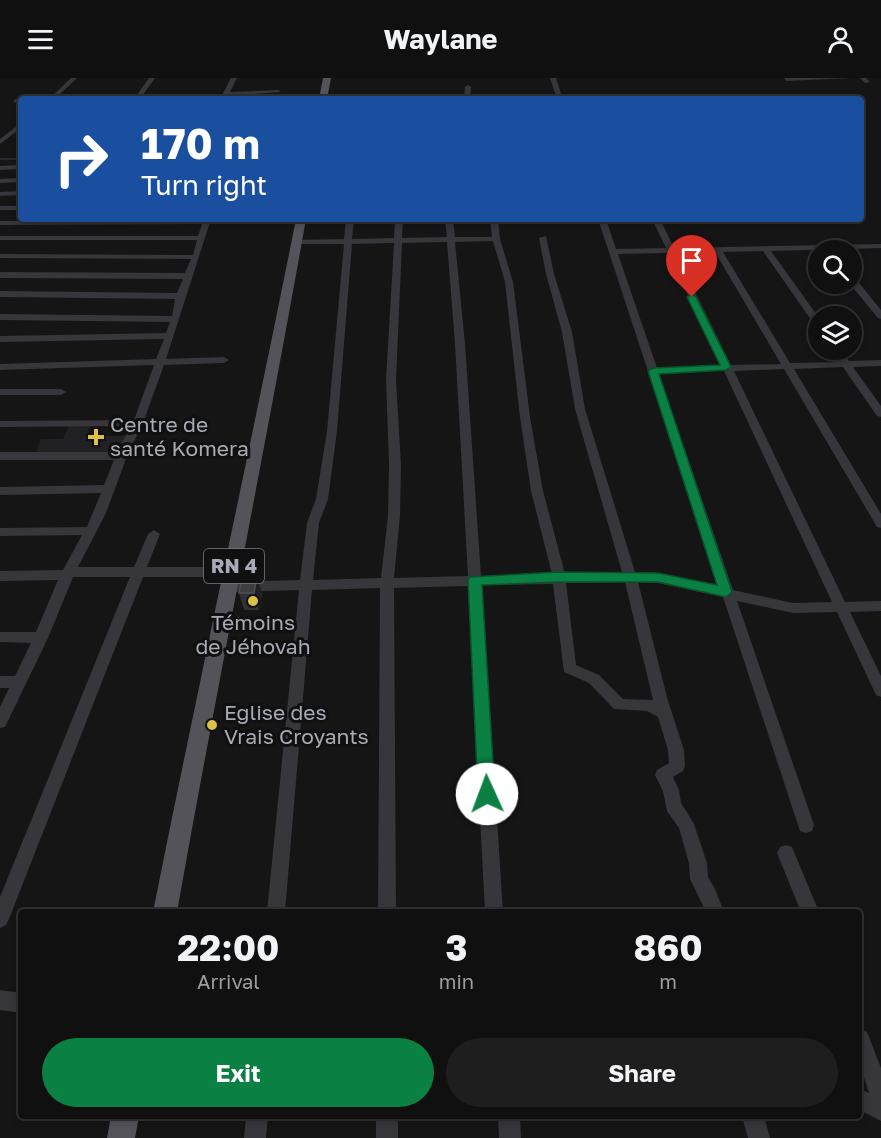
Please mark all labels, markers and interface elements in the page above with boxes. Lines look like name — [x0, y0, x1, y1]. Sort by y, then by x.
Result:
icon: menu — [24, 23, 57, 56]
text: Waylane — [383, 23, 498, 55]
icon: person — [824, 23, 857, 56]
text: 170 m — [141, 118, 260, 168]
icon: right — [42, 120, 120, 198]
text: Turn right — [141, 169, 267, 201]
pin — [666, 235, 717, 297]
map controls — [808, 240, 862, 360]
button: search — [808, 240, 862, 294]
icon: arrive — [675, 244, 708, 277]
button: layers — [808, 306, 862, 360]
place label: Centre de santé Komera — [110, 411, 249, 461]
marker: Centre de santé Komera — [87, 428, 105, 446]
road number: RN 4 — [204, 549, 264, 583]
marker: Témoins de Jéhovah — [246, 594, 260, 608]
place label: Témoins de Jéhovah — [195, 609, 311, 659]
place label: Eglise des Vrais Croyants — [224, 699, 369, 749]
marker: Eglise des Vrais Croyants — [205, 718, 219, 732]
position arrow — [455, 762, 519, 826]
text: 22:00 — [177, 926, 280, 969]
text: 3 — [445, 926, 467, 969]
text: 860 — [633, 926, 703, 969]
text: Arrival — [197, 969, 260, 993]
text: min — [439, 969, 474, 993]
text: m — [659, 969, 677, 993]
button: Exit — [42, 1038, 434, 1107]
button: Share — [446, 1038, 838, 1107]

